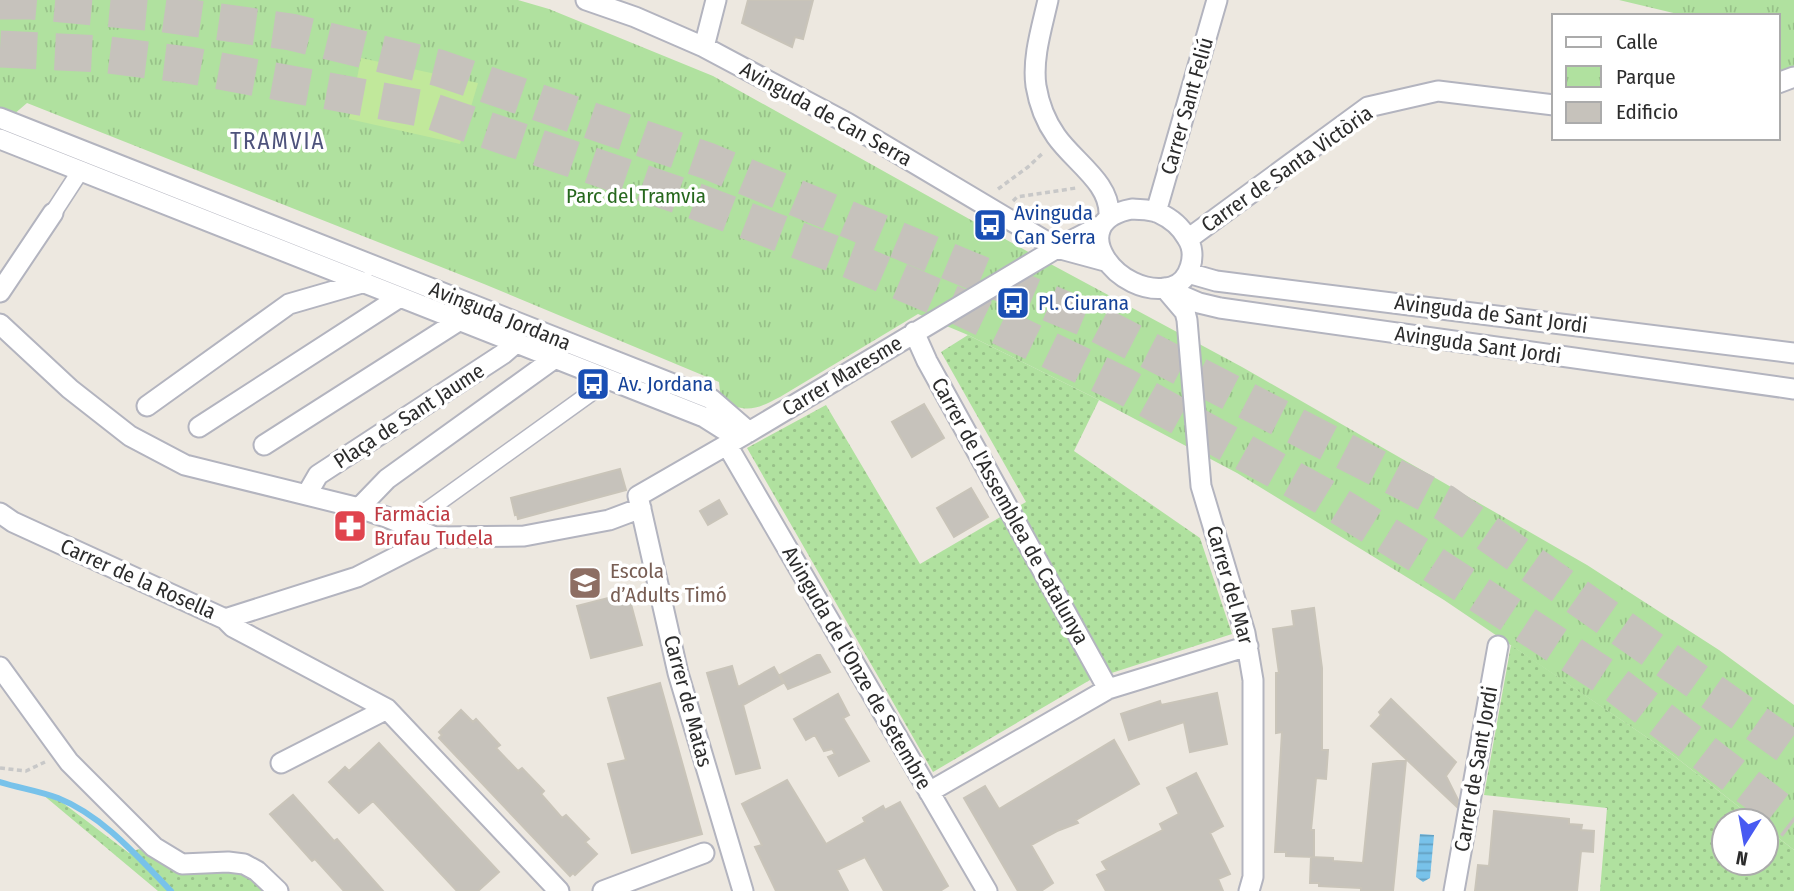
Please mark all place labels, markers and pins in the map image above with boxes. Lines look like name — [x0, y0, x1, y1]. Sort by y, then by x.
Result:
place label: Avinguda Can Serra — [1014, 200, 1096, 250]
bus stop icon: Avinguda Can Serra — [971, 206, 1009, 244]
bus stop icon: Pl. Ciurana — [994, 284, 1032, 322]
place label: Pl. Ciurana — [1038, 290, 1129, 316]
bus stop icon: Av. Jordana — [574, 365, 612, 403]
place label: Av. Jordana — [618, 371, 713, 397]
place label: Farmàcia Brufau Tudela — [374, 501, 493, 551]
pharmacy icon: Farmàcia Brufau Tudela — [331, 507, 369, 545]
place label: Escola d’Adults Timó — [610, 558, 727, 608]
school or university icon: Escola d’Adults Timó — [566, 564, 604, 602]

